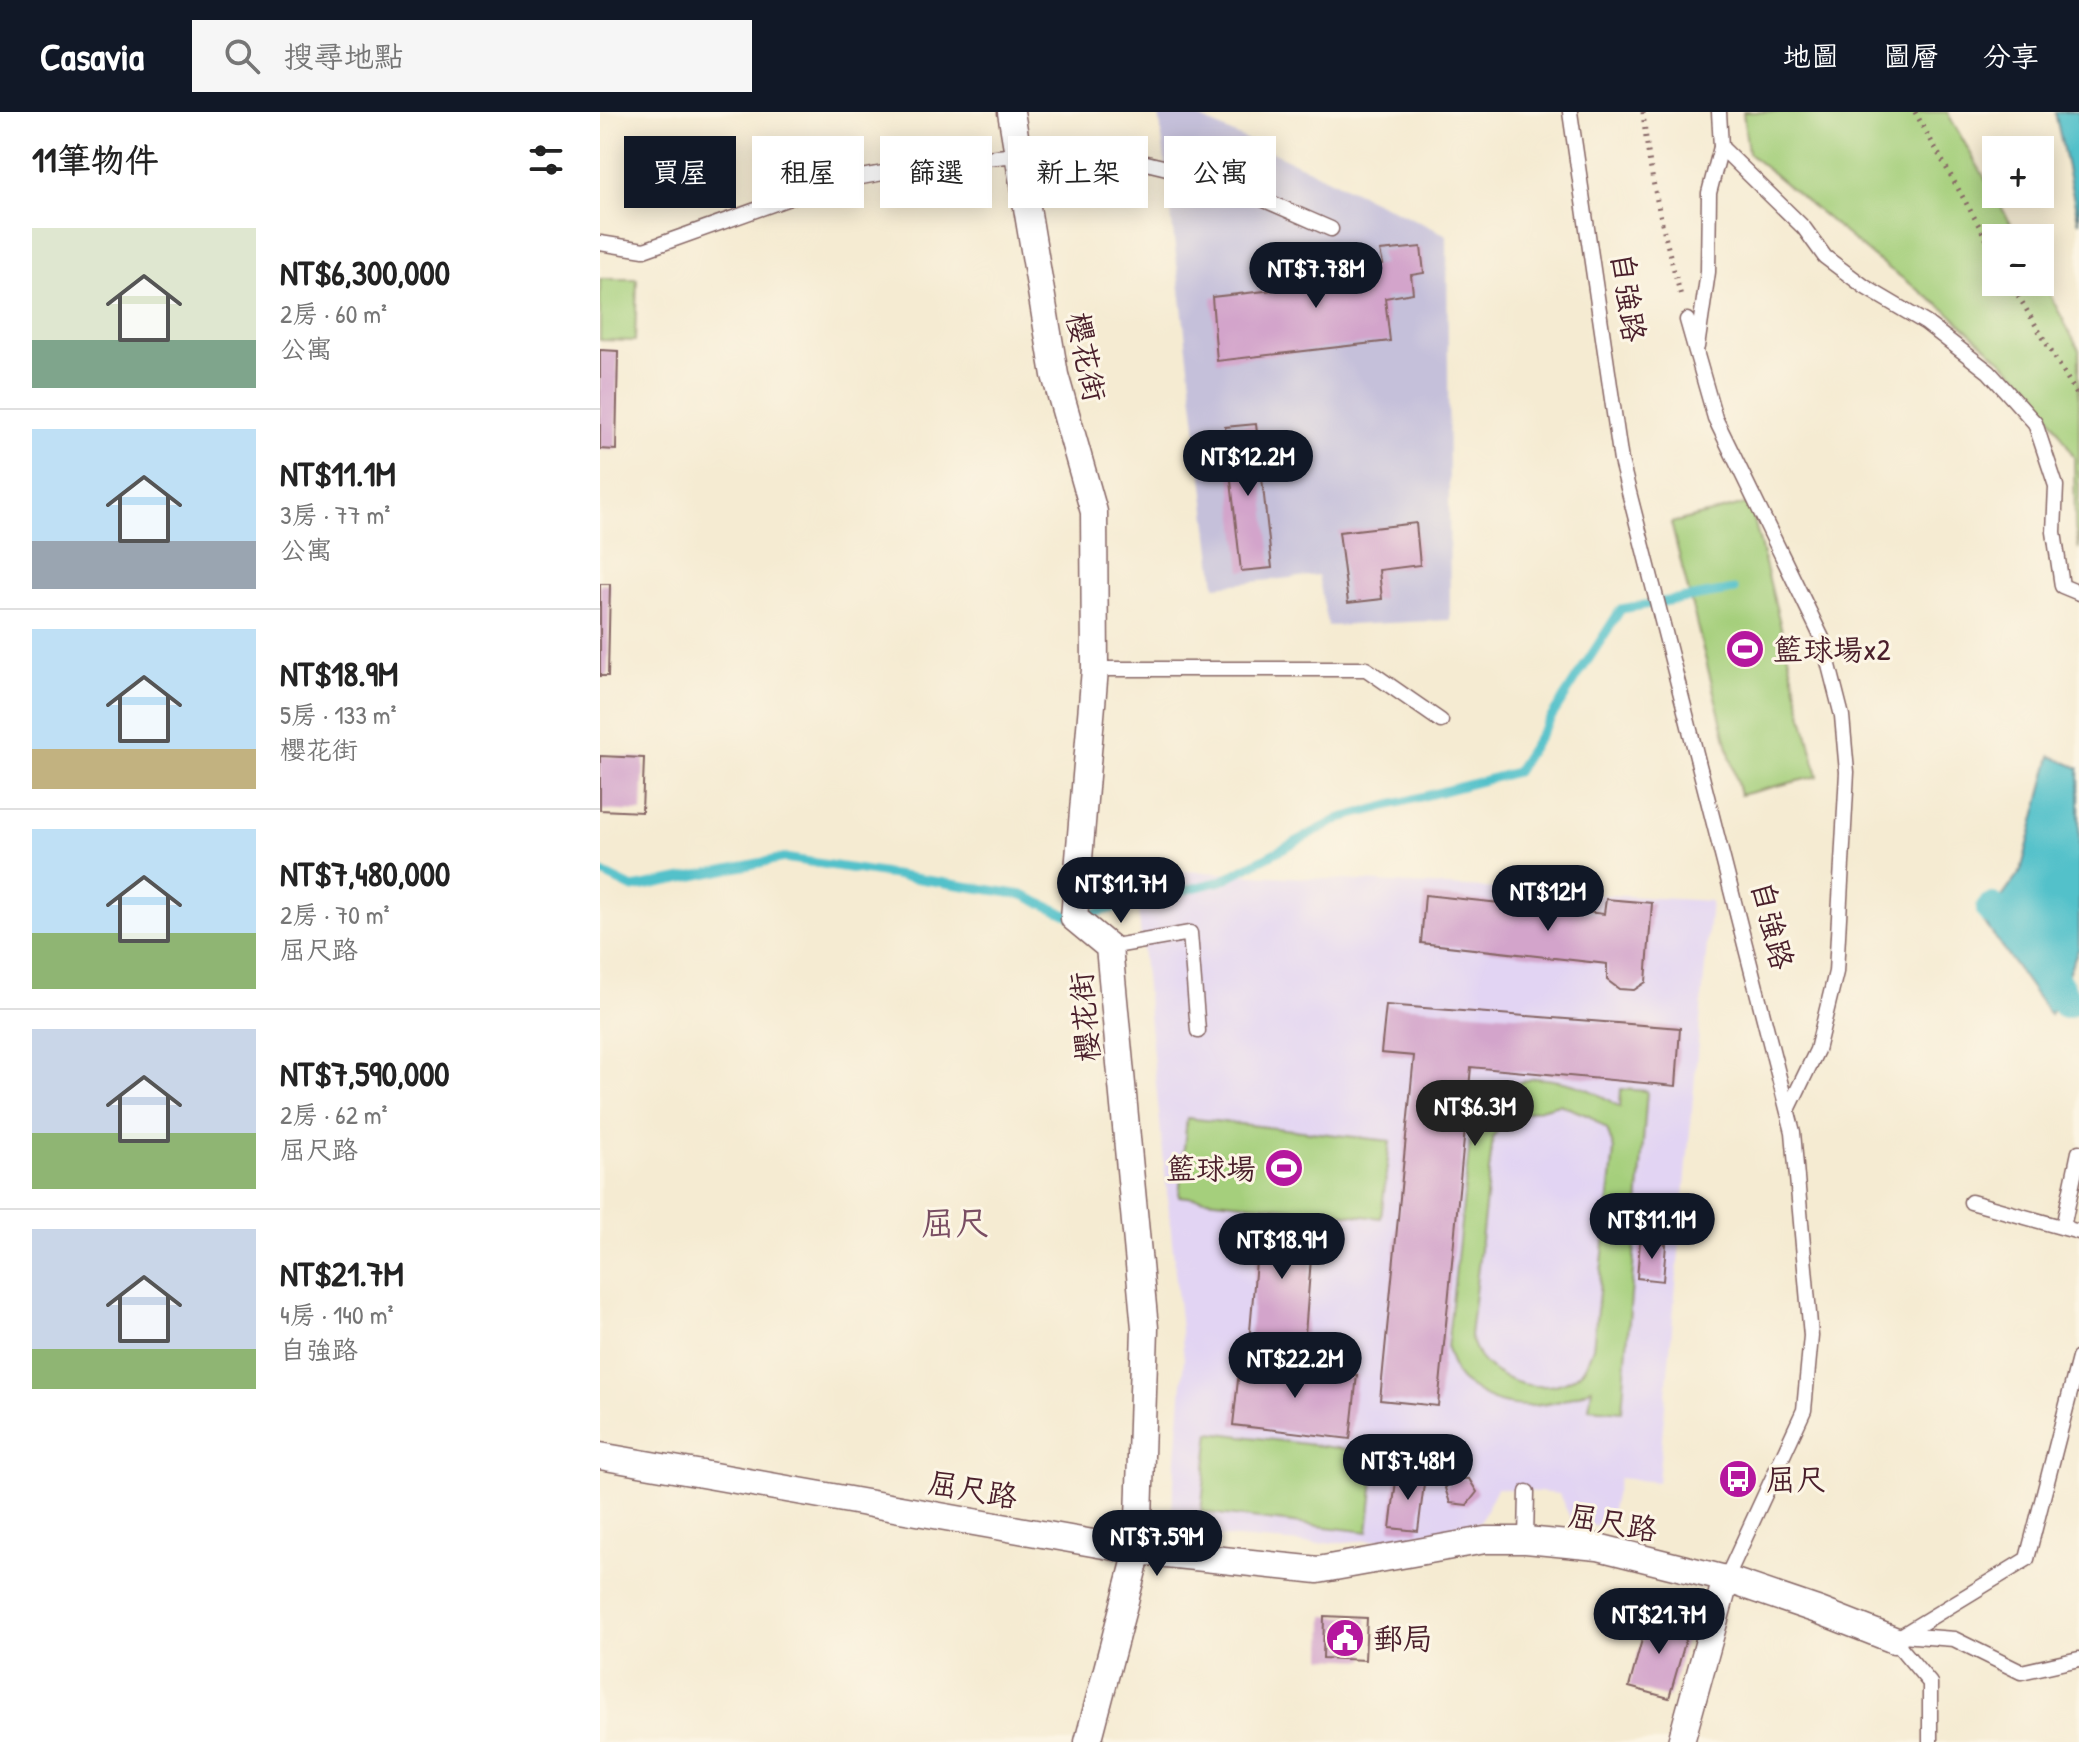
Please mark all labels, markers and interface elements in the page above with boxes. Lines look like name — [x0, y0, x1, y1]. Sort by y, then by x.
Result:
search box — [192, 20, 752, 92]
text: Casavia — [40, 30, 144, 82]
icon: search — [220, 34, 264, 78]
text: 搜尋地點 — [284, 36, 404, 76]
text: 地圖 — [1783, 37, 1839, 75]
text: 圖層 — [1883, 37, 1939, 75]
text: 分享 — [1983, 37, 2039, 75]
chip: 買屋 — [624, 136, 736, 208]
chip: 租屋 — [752, 136, 864, 208]
chip: 篩選 — [880, 136, 992, 208]
chip: 新上架 — [1008, 136, 1148, 208]
chip: 公寓 — [1164, 136, 1276, 208]
map controls — [1982, 136, 2054, 296]
button: + — [1982, 136, 2054, 208]
text: 11筆物件 — [32, 137, 159, 183]
icon: filters — [524, 138, 568, 182]
button: − — [1982, 224, 2054, 296]
pin: NT$7.78M — [1233, 242, 1399, 310]
text: NT$6,300,000 — [280, 250, 450, 296]
text: NT$7.78M — [1267, 250, 1365, 285]
street label: 自強路 — [1603, 250, 1655, 344]
icon: home — [96, 260, 192, 356]
text: 2房 · 60 m² — [280, 296, 387, 331]
street label: 櫻花街 — [1058, 309, 1116, 405]
text: 公寓 — [280, 331, 332, 366]
pin: NT$12.2M — [1165, 430, 1331, 498]
text: NT$12.2M — [1201, 438, 1295, 473]
text: NT$11.1M — [280, 451, 396, 497]
icon: home — [96, 461, 192, 557]
text: 3房 · 77 m² — [280, 497, 390, 532]
text: 公寓 — [280, 532, 332, 567]
sports icon: 籃球場x2 — [1724, 628, 1766, 670]
place label: 籃球場x2 — [1773, 629, 1890, 669]
text: NT$18.9M — [280, 651, 398, 697]
icon: home — [96, 661, 192, 757]
text: 5房 · 133 m² — [280, 697, 397, 732]
text: 櫻花街 — [280, 732, 358, 767]
text: NT$7,480,000 — [280, 851, 450, 897]
pin: NT$11.7M — [1038, 857, 1204, 925]
icon: home — [96, 861, 192, 957]
text: NT$11.7M — [1075, 865, 1167, 900]
pin: NT$12M — [1483, 865, 1613, 933]
text: NT$12M — [1510, 873, 1586, 908]
street label: 自強路 — [1743, 876, 1803, 974]
text: 2房 · 70 m² — [280, 897, 390, 932]
text: 屈尺路 — [280, 932, 358, 967]
street label: 櫻花街 — [1060, 970, 1108, 1064]
text: NT$7,590,000 — [280, 1051, 450, 1097]
icon: home — [96, 1061, 192, 1157]
pin: NT$6.3M — [1401, 1080, 1549, 1148]
text: NT$6.3M — [1434, 1088, 1516, 1123]
text: 2房 · 62 m² — [280, 1097, 388, 1132]
text: 屈尺路 — [280, 1132, 358, 1167]
sports icon: 籃球場 — [1263, 1147, 1305, 1189]
place label: 籃球場 — [1166, 1148, 1256, 1188]
pin: NT$11.1M — [1569, 1193, 1735, 1261]
district label: 屈尺 — [921, 1200, 989, 1246]
text: NT$11.1M — [1608, 1201, 1696, 1236]
pin: NT$18.9M — [1199, 1213, 1365, 1281]
text: NT$18.9M — [1237, 1221, 1327, 1256]
text: NT$21.7M — [280, 1251, 404, 1297]
icon: home — [96, 1261, 192, 1357]
text: 4房 · 140 m² — [280, 1297, 393, 1332]
text: 自強路 — [280, 1332, 358, 1367]
pin: NT$22.2M — [1212, 1332, 1378, 1400]
text: NT$22.2M — [1247, 1340, 1343, 1375]
pin: NT$7.48M — [1325, 1434, 1491, 1502]
text: NT$7.48M — [1361, 1442, 1455, 1477]
bus stop icon: 屈尺 — [1717, 1458, 1759, 1500]
place label: 屈尺 — [1766, 1459, 1826, 1499]
street label: 屈尺路 — [925, 1461, 1021, 1517]
street label: 屈尺路 — [1565, 1494, 1661, 1550]
pin: NT$7.59M — [1074, 1510, 1240, 1578]
text: NT$7.59M — [1110, 1518, 1204, 1553]
pin: NT$21.7M — [1576, 1588, 1742, 1656]
text: NT$21.7M — [1612, 1596, 1706, 1631]
public building icon: 郵局 — [1324, 1617, 1366, 1659]
place label: 郵局 — [1373, 1618, 1433, 1658]

